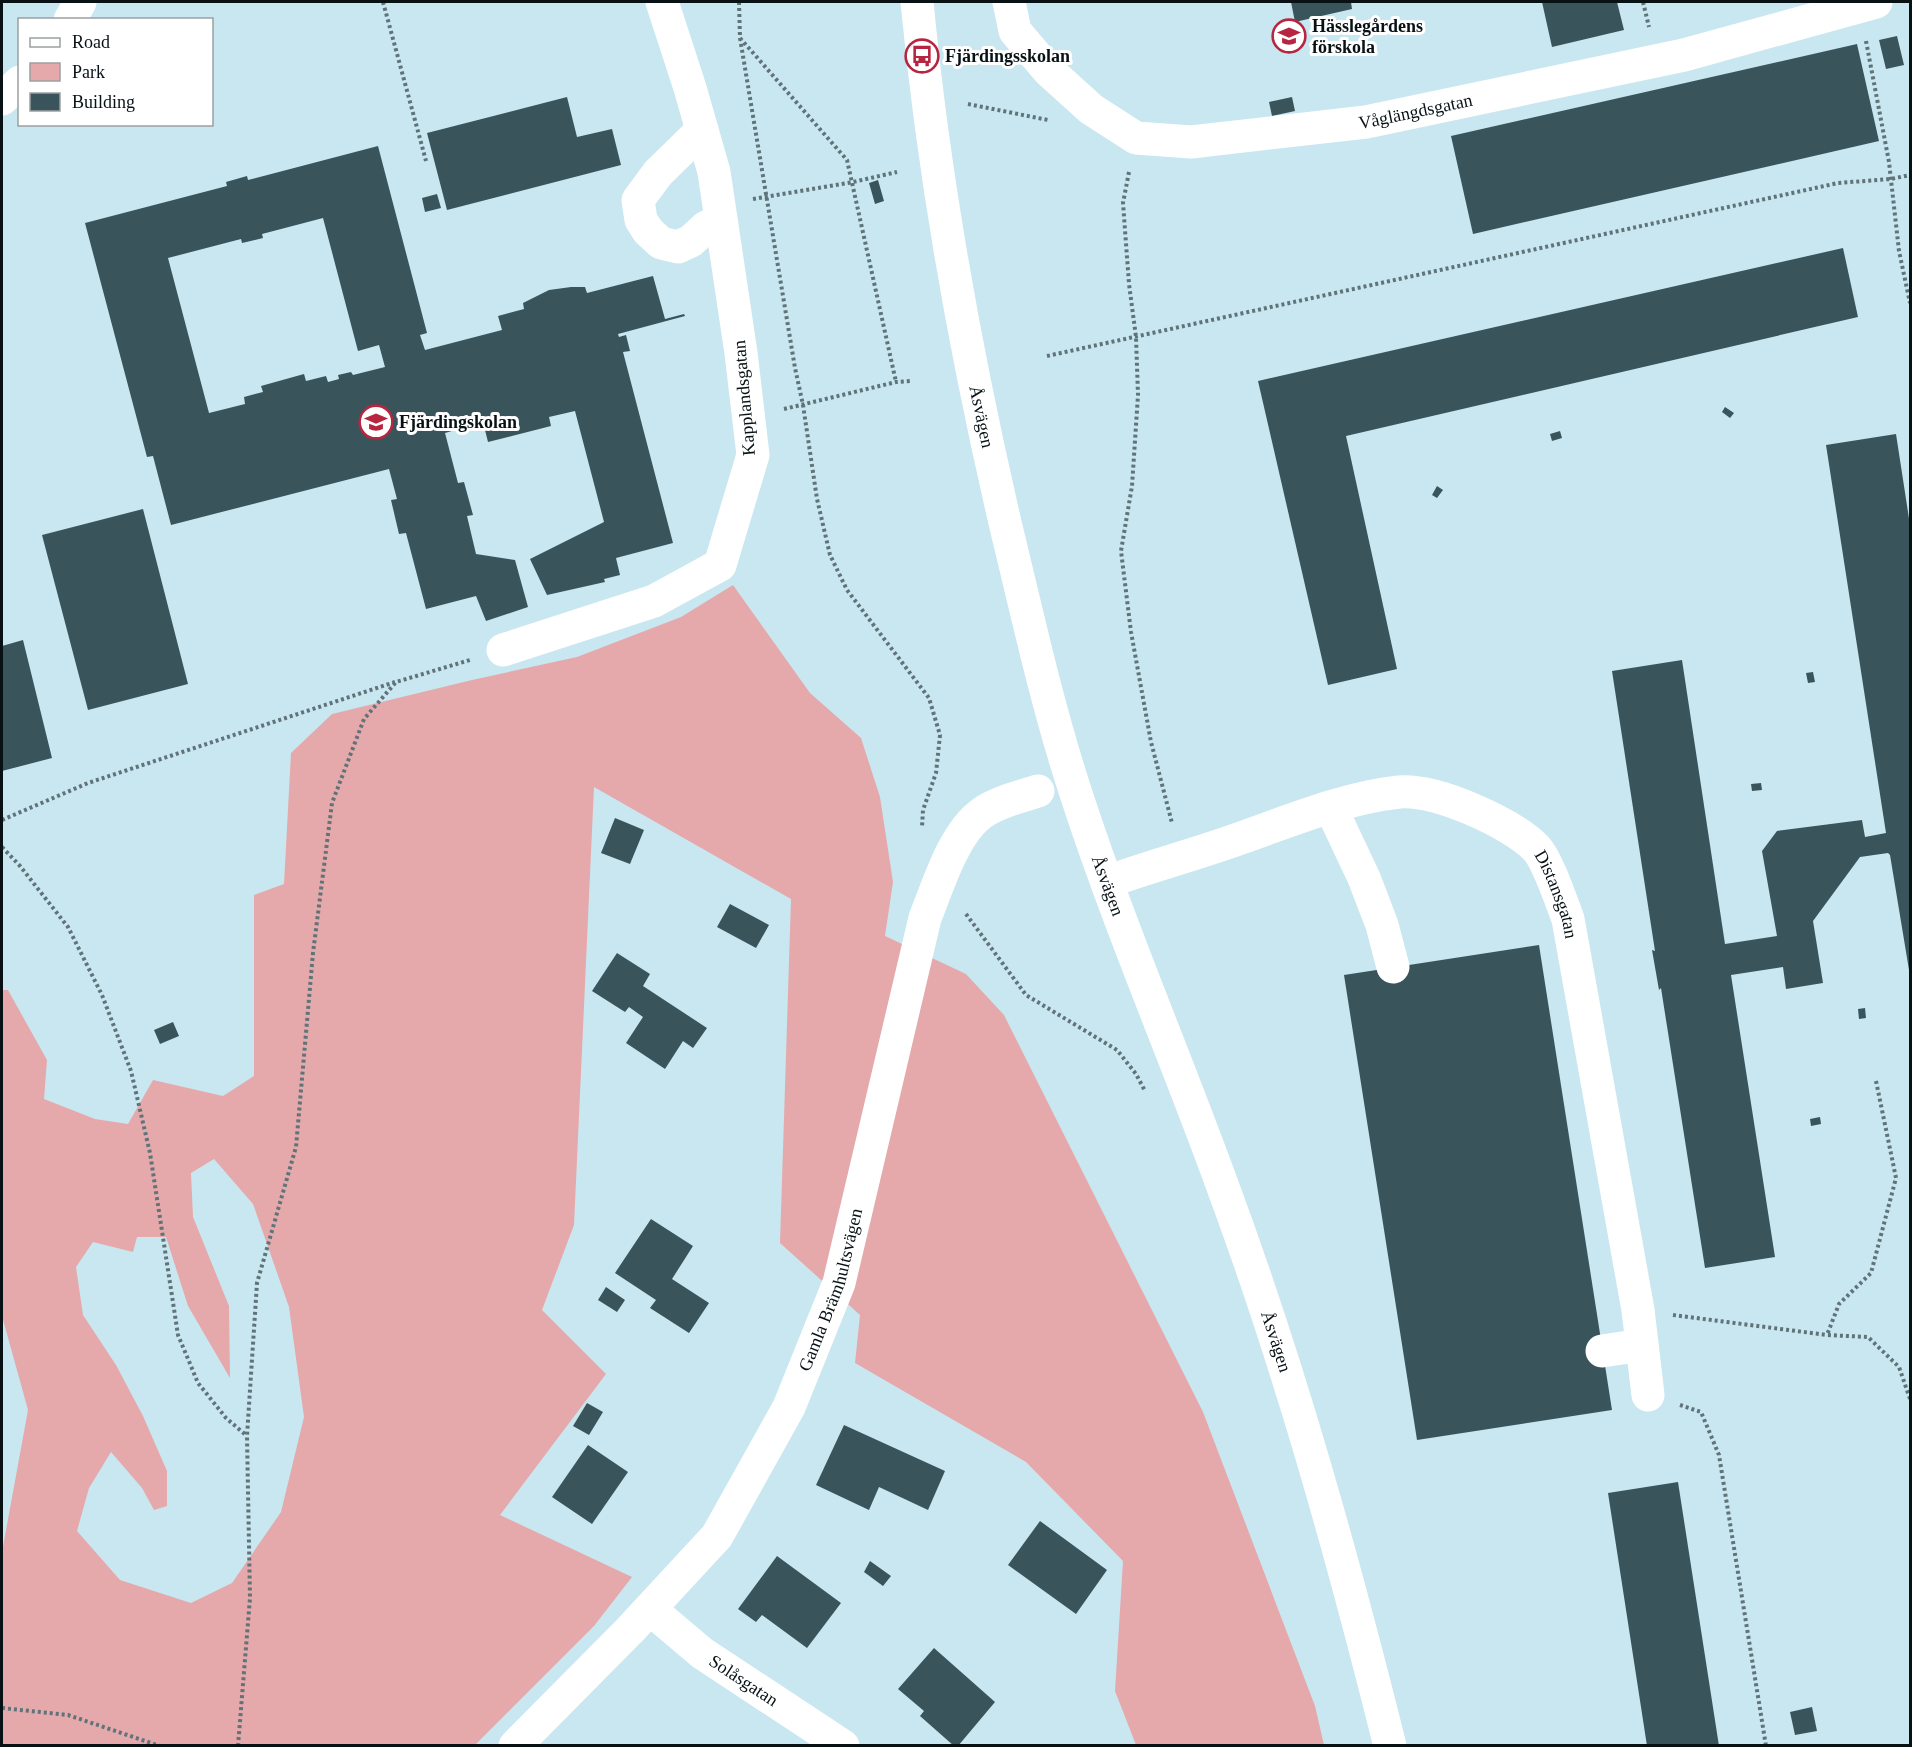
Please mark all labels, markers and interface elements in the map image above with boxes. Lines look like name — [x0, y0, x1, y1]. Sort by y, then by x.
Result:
place label: Hässlegårdens förskola — [1312, 16, 1423, 57]
legend — [18, 18, 213, 126]
school or university icon: Hässlegårdens förskola — [1271, 18, 1307, 54]
text: Road — [72, 32, 110, 52]
bus stop icon: Fjärdingsskolan — [904, 38, 940, 74]
place label: Fjärdingsskolan — [945, 46, 1070, 66]
text: Park — [72, 62, 105, 82]
street label: Våglängdsgatan — [1357, 90, 1474, 133]
text: Building — [72, 92, 135, 112]
street label: Kapplandsgatan — [729, 339, 759, 457]
street label: Åsvägen — [965, 384, 998, 450]
school or university icon: Fjärdingskolan — [358, 404, 394, 440]
place label: Fjärdingskolan — [399, 412, 517, 432]
street label: Distansgatan — [1530, 846, 1581, 940]
street label: Åsvägen — [1088, 853, 1128, 919]
street label: Gamla Brämhultsvägen — [795, 1206, 866, 1374]
street label: Åsvägen — [1257, 1308, 1295, 1374]
street label: Solåsgatan — [706, 1651, 782, 1710]

